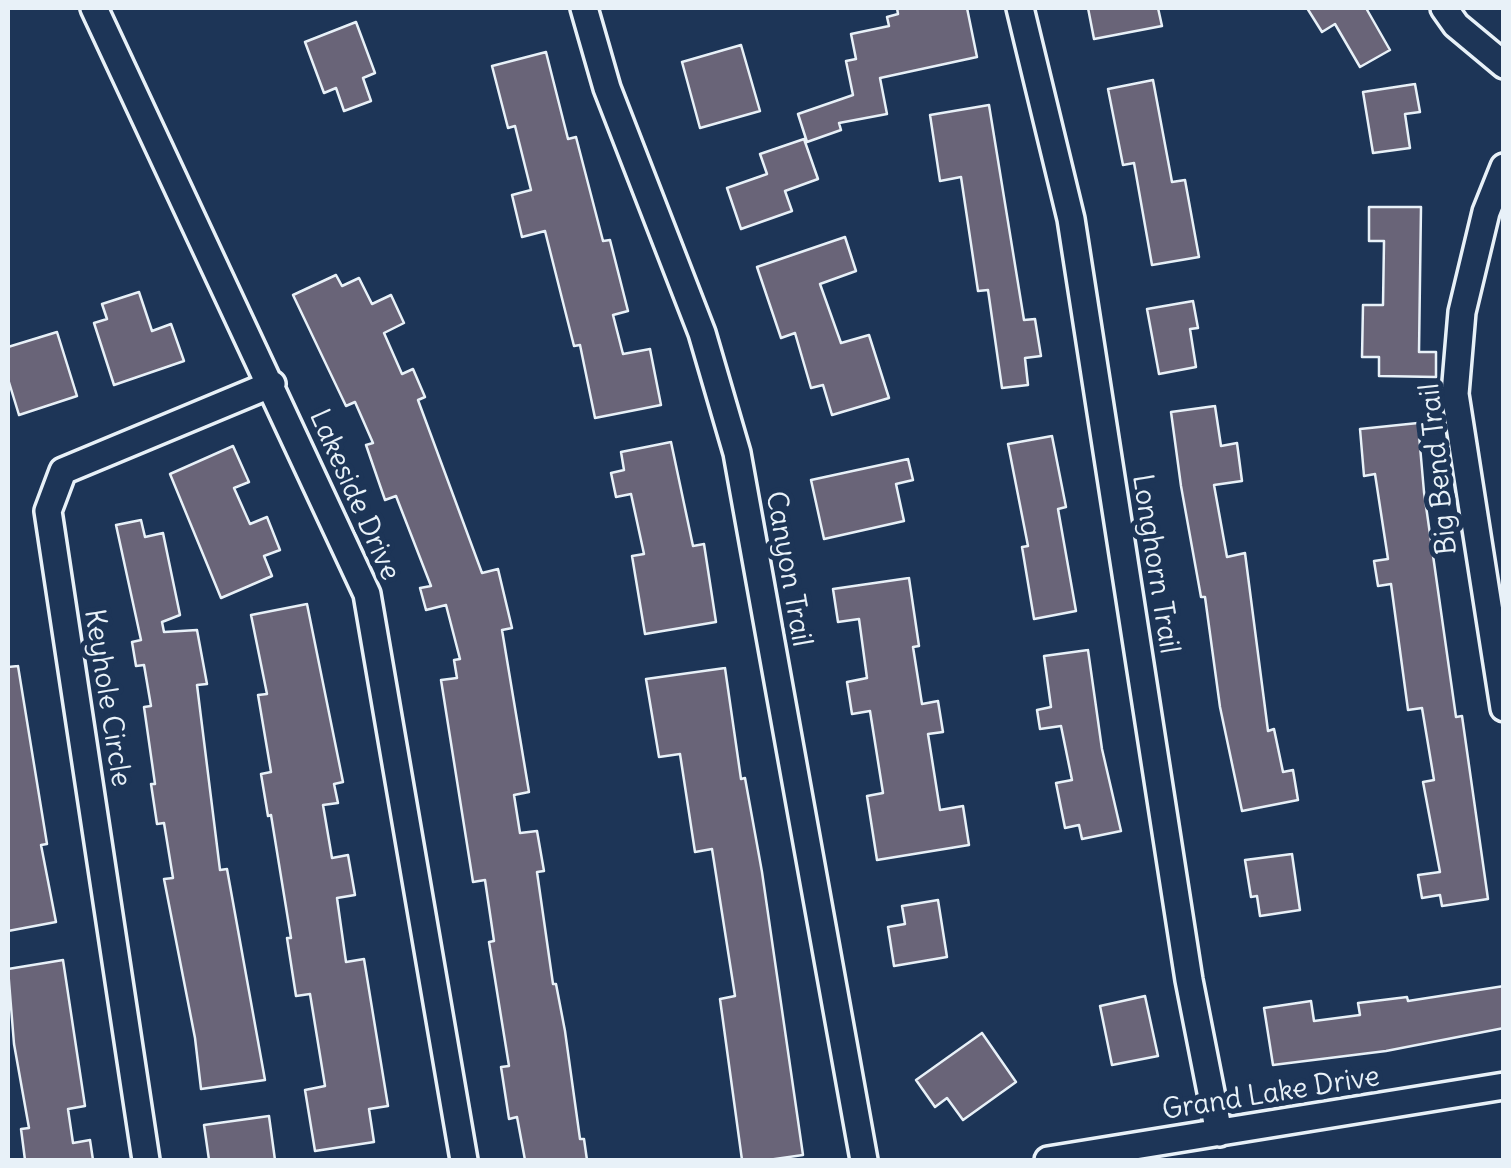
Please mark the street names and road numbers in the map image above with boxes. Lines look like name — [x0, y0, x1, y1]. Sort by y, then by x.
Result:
street label: Big Bend Trail — [1413, 382, 1465, 556]
street label: Lakeside Drive — [301, 404, 407, 586]
street label: Longhorn Trail — [1124, 472, 1186, 656]
street label: Canyon Trail — [758, 489, 818, 649]
street label: Keyhole Circle — [76, 607, 138, 789]
street label: Grand Lake Drive — [1160, 1060, 1382, 1128]

